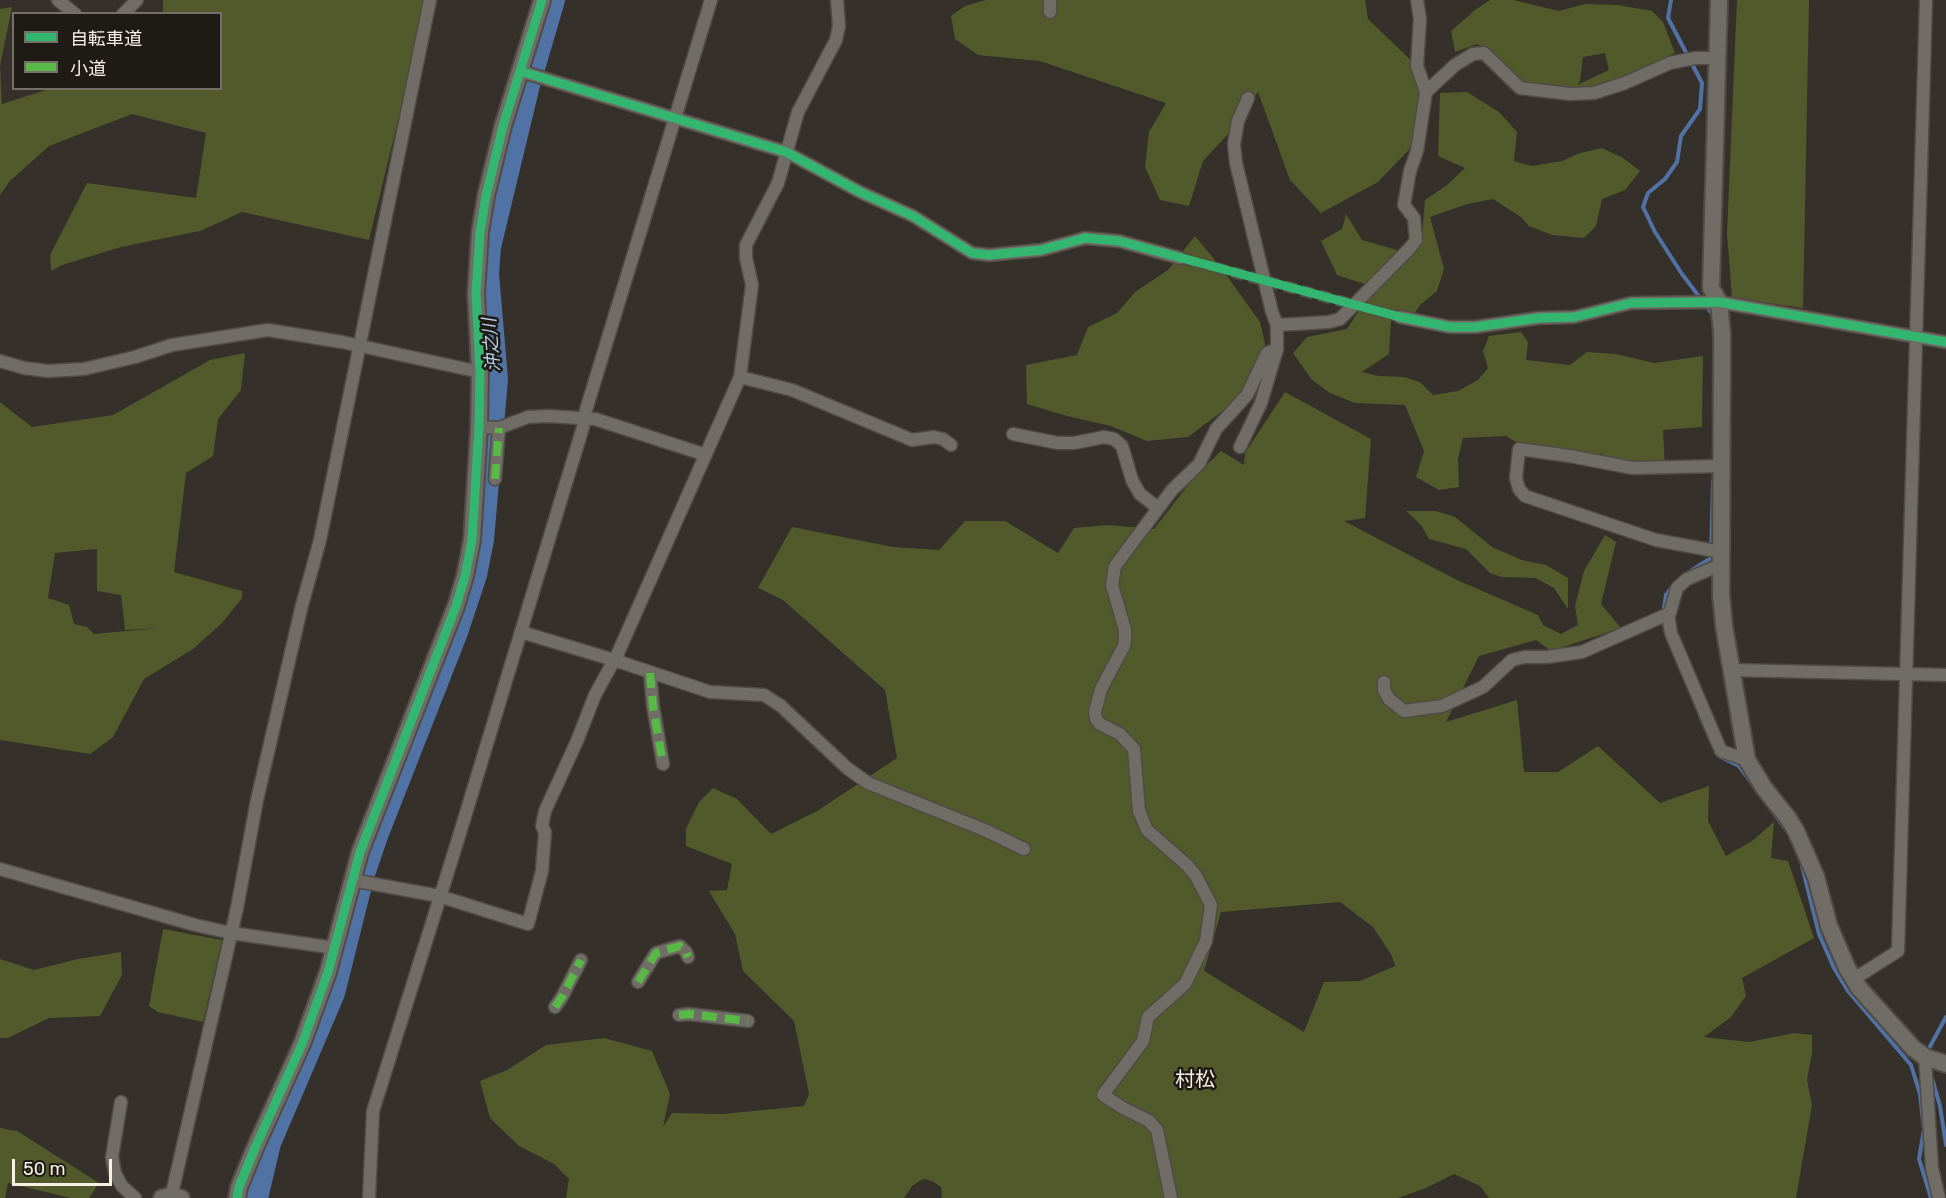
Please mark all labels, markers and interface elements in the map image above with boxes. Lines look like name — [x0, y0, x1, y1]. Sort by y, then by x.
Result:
legend — [12, 12, 222, 90]
text: 自転車道 — [70, 28, 142, 50]
text: 小道 — [70, 58, 106, 80]
water label: 沖之川 — [479, 317, 505, 373]
district label: 村松 — [1175, 1068, 1215, 1092]
scale bar — [15, 1147, 116, 1185]
text: 50 m — [23, 1158, 66, 1180]

